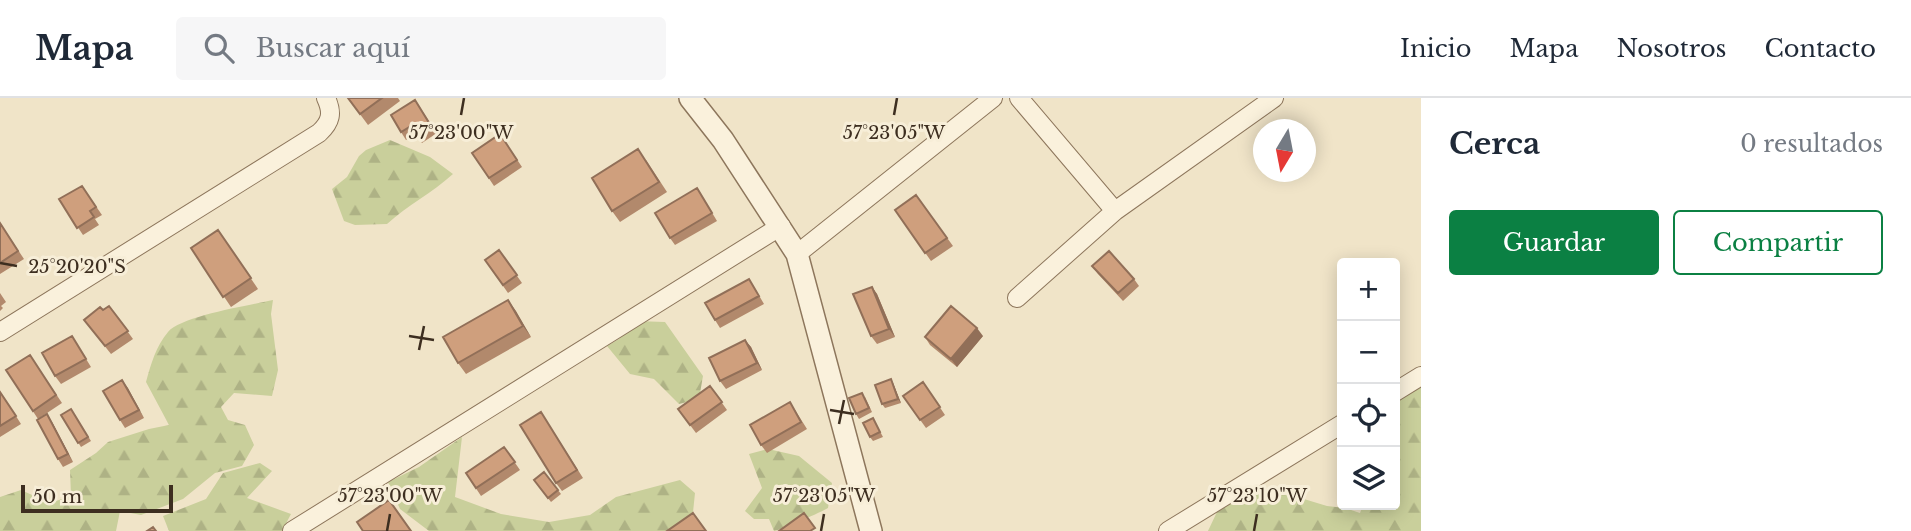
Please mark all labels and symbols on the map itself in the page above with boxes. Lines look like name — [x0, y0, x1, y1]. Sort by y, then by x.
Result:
north arrow — [1253, 119, 1316, 182]
text: 57°23'00"W — [408, 122, 514, 144]
text: 57°23'05"W — [843, 122, 946, 144]
text: 25°20'20"S — [28, 256, 126, 278]
scale bar — [21, 482, 173, 514]
text: 57°23'00"W — [337, 485, 443, 507]
text: 57°23'05"W — [773, 485, 876, 507]
text: 57°23'10"W — [1207, 485, 1308, 507]

